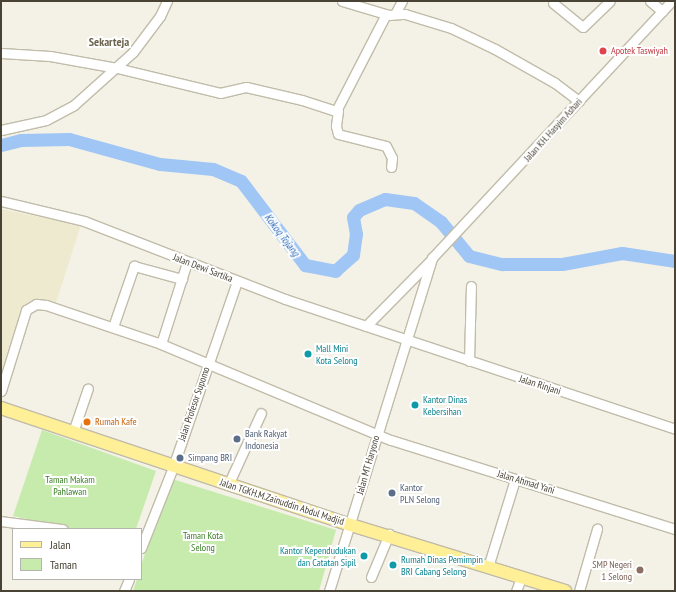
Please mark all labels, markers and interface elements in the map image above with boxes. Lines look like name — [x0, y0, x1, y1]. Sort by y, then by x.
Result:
district label: Sekarteja — [89, 35, 129, 49]
place label: Apotek Taswiyah — [611, 45, 668, 57]
marker: Apotek Taswiyah — [598, 46, 608, 56]
street label: Jalan KH. Hasyim Ashari — [521, 95, 585, 165]
water label: Kokoq Tojang — [261, 211, 303, 259]
street label: Jalan Dewi Sartika — [172, 251, 234, 285]
place label: Mall Mini Kota Selong — [316, 342, 357, 366]
marker: Mall Mini Kota Selong — [303, 349, 313, 359]
street label: Jalan Profesor Supomo — [176, 365, 212, 443]
street label: Jalan Rinjani — [518, 373, 562, 397]
place label: Kantor Dinas Kebersihan — [423, 393, 467, 416]
marker: Kantor Dinas Kebersihan — [410, 400, 420, 410]
place label: Rumah Kafe — [95, 416, 137, 428]
marker: Rumah Kafe — [82, 417, 92, 427]
place label: Bank Rakyat Indonesia — [245, 427, 287, 450]
marker: Bank Rakyat Indonesia — [232, 434, 242, 444]
street label: Jalan MT Haryono — [354, 434, 382, 496]
place label: Simpang BRI — [188, 452, 232, 464]
marker: Simpang BRI — [175, 453, 185, 463]
street label: Jalan Ahmad Yani — [496, 468, 556, 496]
park label: Taman Makam Pahlawan — [45, 473, 95, 496]
street label: Jalan TGKH.M.Zainuddin Abdul Madjid — [218, 476, 346, 528]
place label: Kantor PLN Selong — [400, 481, 440, 504]
marker: Kantor PLN Selong — [387, 488, 397, 498]
legend — [12, 528, 142, 580]
park label: Taman Kota Selong — [183, 529, 223, 552]
text: Jalan — [50, 537, 71, 552]
place label: Kantor Kependudukan dan Catatan Sipil — [280, 544, 356, 568]
marker: Kantor Kependudukan dan Catatan Sipil — [359, 551, 369, 561]
place label: Rumah Dinas Pemimpin BRI Cabang Selong — [401, 553, 483, 576]
text: Taman — [50, 557, 77, 572]
place label: SMP Negeri 1 Selong — [592, 558, 632, 582]
marker: Rumah Dinas Pemimpin BRI Cabang Selong — [388, 560, 398, 570]
marker: SMP Negeri 1 Selong — [635, 565, 645, 575]

